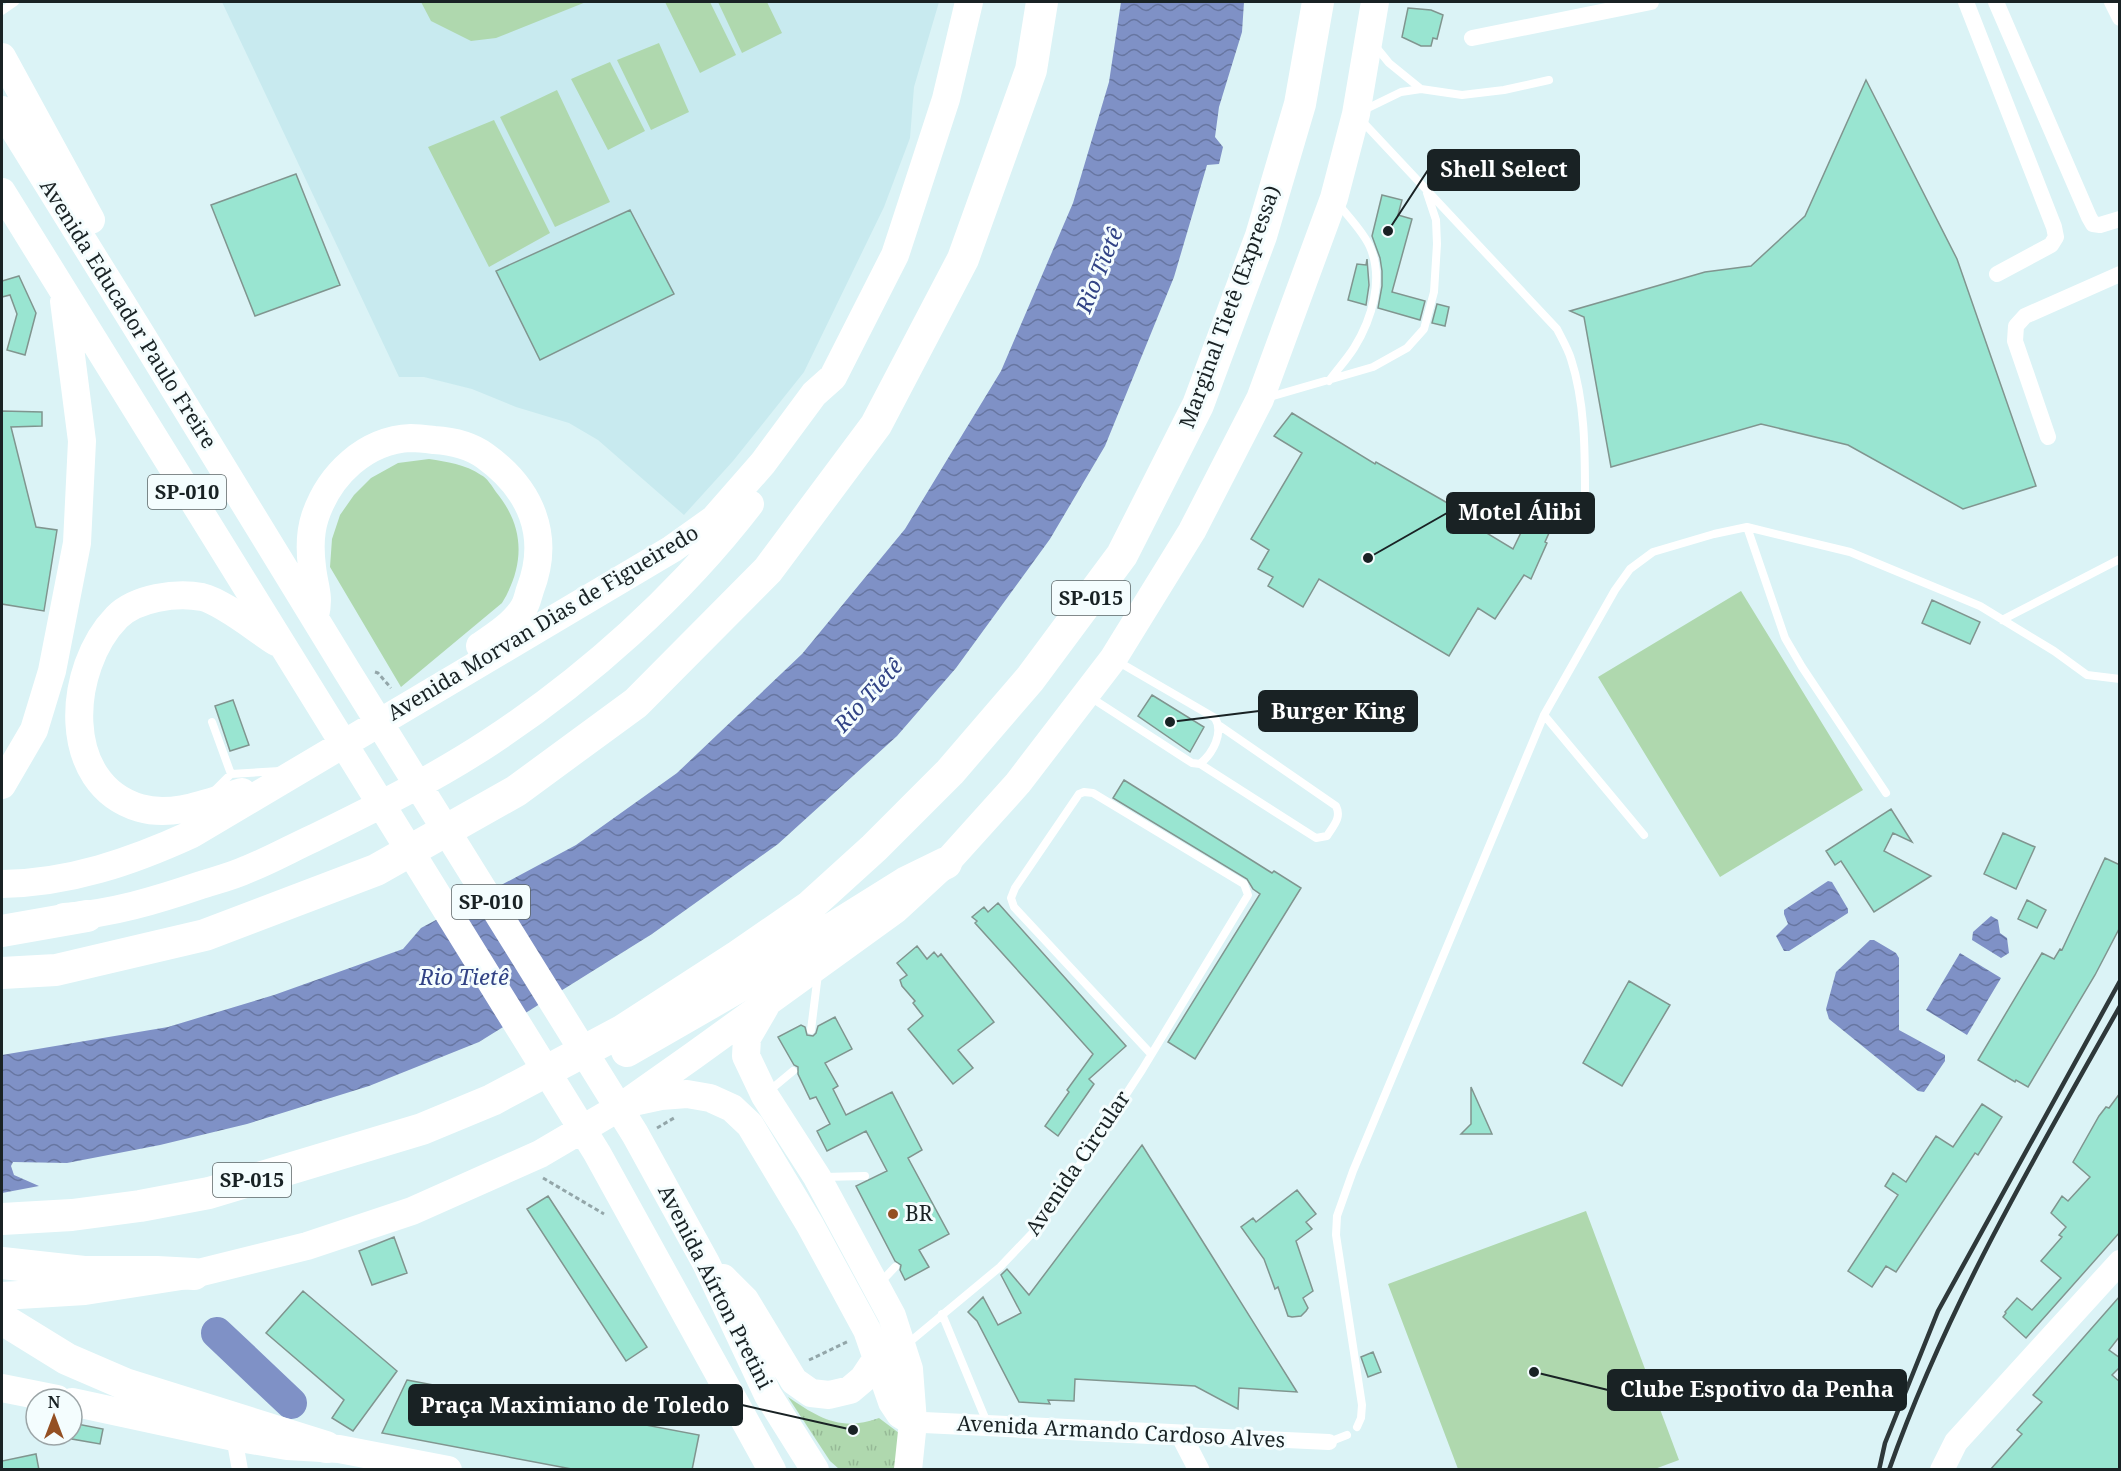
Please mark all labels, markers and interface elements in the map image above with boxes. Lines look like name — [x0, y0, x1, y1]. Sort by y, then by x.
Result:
callout: Shell Select — [1428, 150, 1579, 190]
text: Shell Select — [1440, 153, 1568, 183]
street label: Avenida Educador Paulo Freire — [34, 174, 224, 453]
street label: Marginal Tietê (Expressa) — [1172, 181, 1286, 432]
water label: Rio Tietê — [1067, 222, 1129, 318]
road number: SP-010 — [148, 475, 226, 509]
callout: Motel Álibi — [1447, 493, 1594, 533]
text: Motel Álibi — [1458, 496, 1582, 526]
street label: Avenida Morvan Dias de Figueiredo — [382, 518, 703, 726]
road number: SP-015 — [1052, 581, 1130, 615]
water label: Rio Tietê — [825, 651, 908, 738]
callout: Burger King — [1259, 691, 1417, 731]
text: Burger King — [1271, 695, 1406, 725]
road number: SP-010 — [452, 885, 530, 919]
water label: Rio Tietê — [418, 961, 509, 991]
street label: Avenida Circular — [1018, 1085, 1136, 1240]
road number: SP-015 — [213, 1163, 291, 1197]
street label: Avenida Aírton Pretini — [652, 1180, 780, 1394]
place label: BR — [905, 1199, 933, 1227]
marker: BR — [886, 1207, 900, 1221]
callout: Clube Espotivo da Penha — [1608, 1370, 1906, 1410]
text: Clube Espotivo da Penha — [1620, 1373, 1894, 1403]
callout: Praça Maximiano de Toledo — [409, 1385, 742, 1425]
north arrow — [24, 1387, 84, 1447]
text: Praça Maximiano de Toledo — [420, 1389, 730, 1419]
text: N — [48, 1391, 61, 1413]
street label: Avenida Armando Cardoso Alves — [956, 1408, 1286, 1454]

